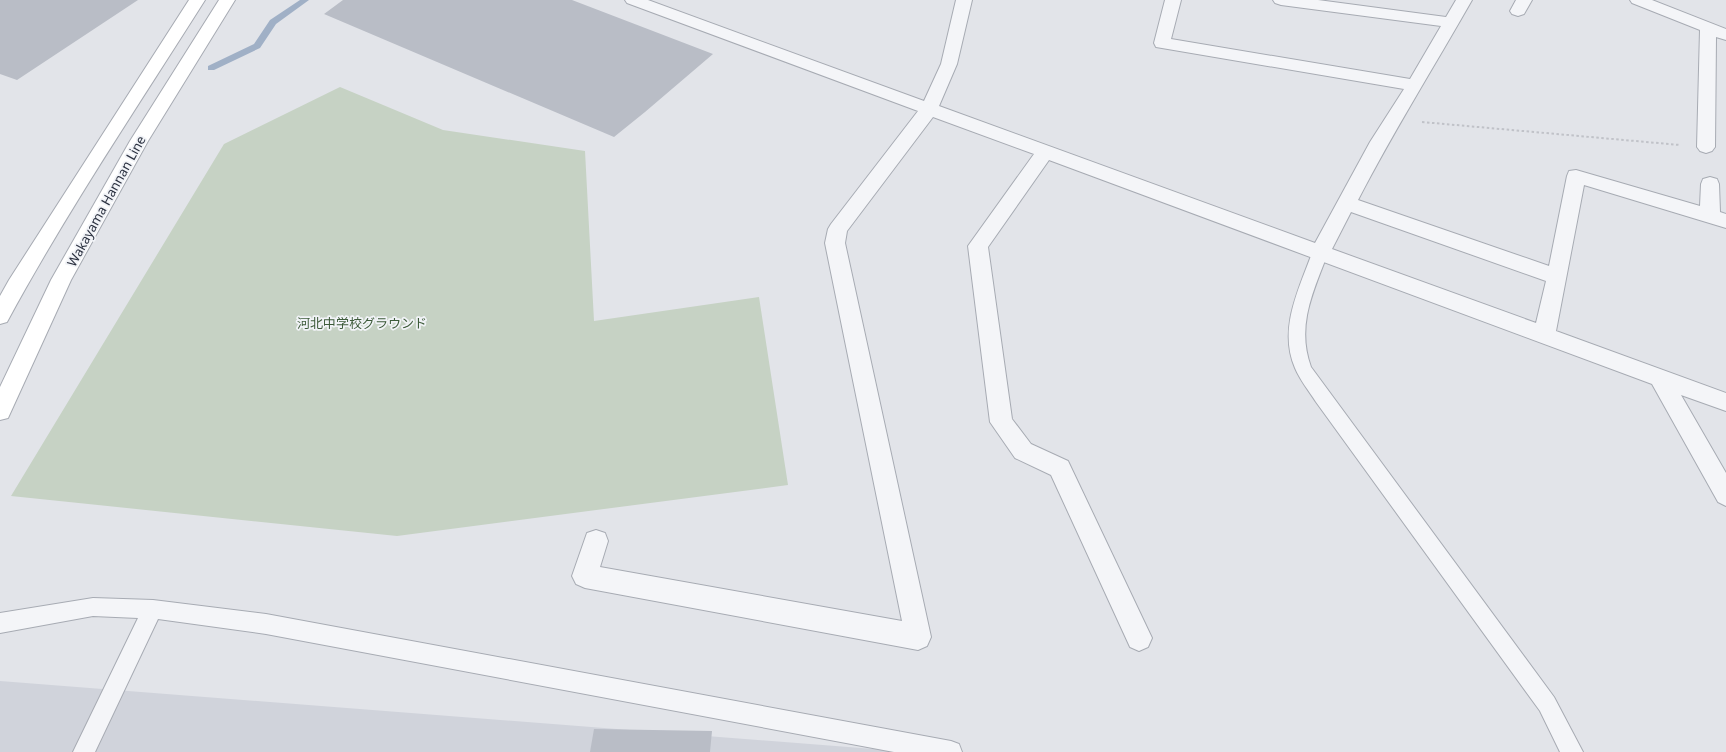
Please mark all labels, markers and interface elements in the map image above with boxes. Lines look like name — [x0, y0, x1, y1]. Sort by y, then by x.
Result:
street label: Wakayama Hannan Line — [62, 132, 150, 270]
park label: 河北中学校グラウンド — [297, 314, 427, 332]

